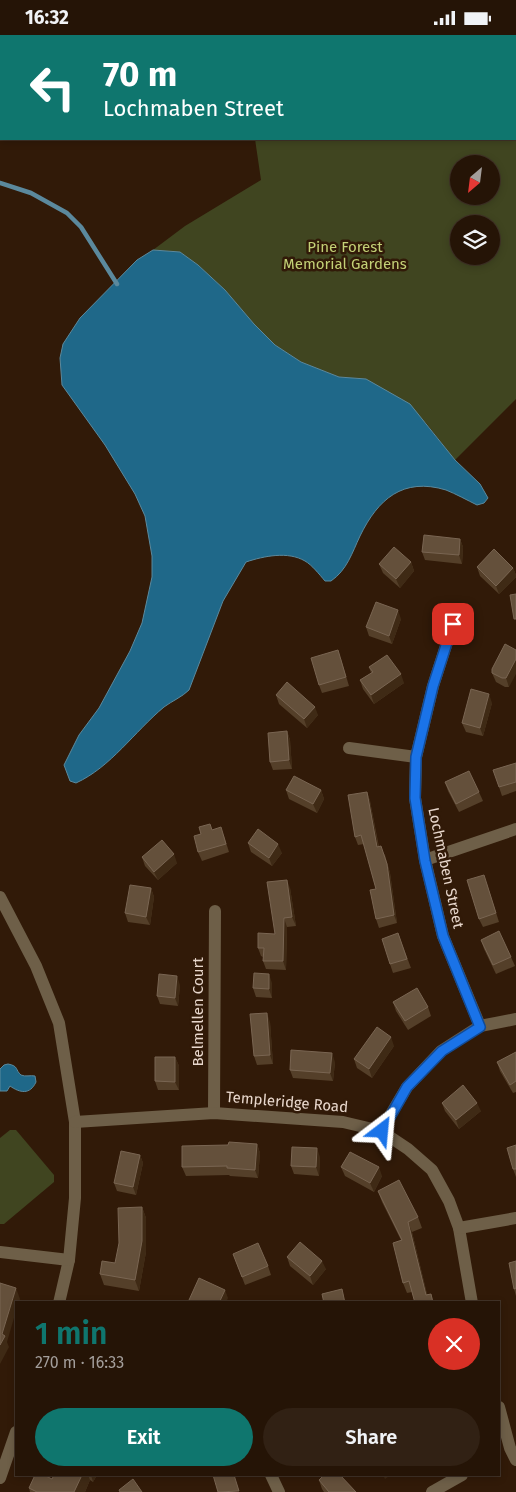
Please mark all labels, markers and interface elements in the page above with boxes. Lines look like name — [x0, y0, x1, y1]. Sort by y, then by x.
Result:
text: 16:32 — [25, 6, 69, 29]
text: 70 m — [103, 53, 177, 95]
icon: left — [20, 55, 85, 120]
text: Lochmaben Street — [103, 95, 284, 122]
north arrow — [450, 155, 500, 205]
map controls — [450, 155, 500, 265]
button: layers — [450, 215, 500, 265]
park label: Pine Forest Memorial Gardens — [283, 238, 407, 273]
pin — [432, 603, 474, 645]
icon: arrive — [439, 610, 467, 638]
street label: Lochmaben Street — [424, 806, 468, 931]
street label: Belmellen Court — [189, 957, 207, 1067]
street label: Templeridge Road — [225, 1088, 349, 1116]
position arrow — [355, 1104, 407, 1156]
text: 1 min — [35, 1316, 107, 1352]
button: close — [428, 1318, 480, 1370]
text: 270 m · 16:33 — [35, 1353, 124, 1372]
button: Exit — [35, 1408, 253, 1466]
button: Share — [263, 1408, 480, 1466]

